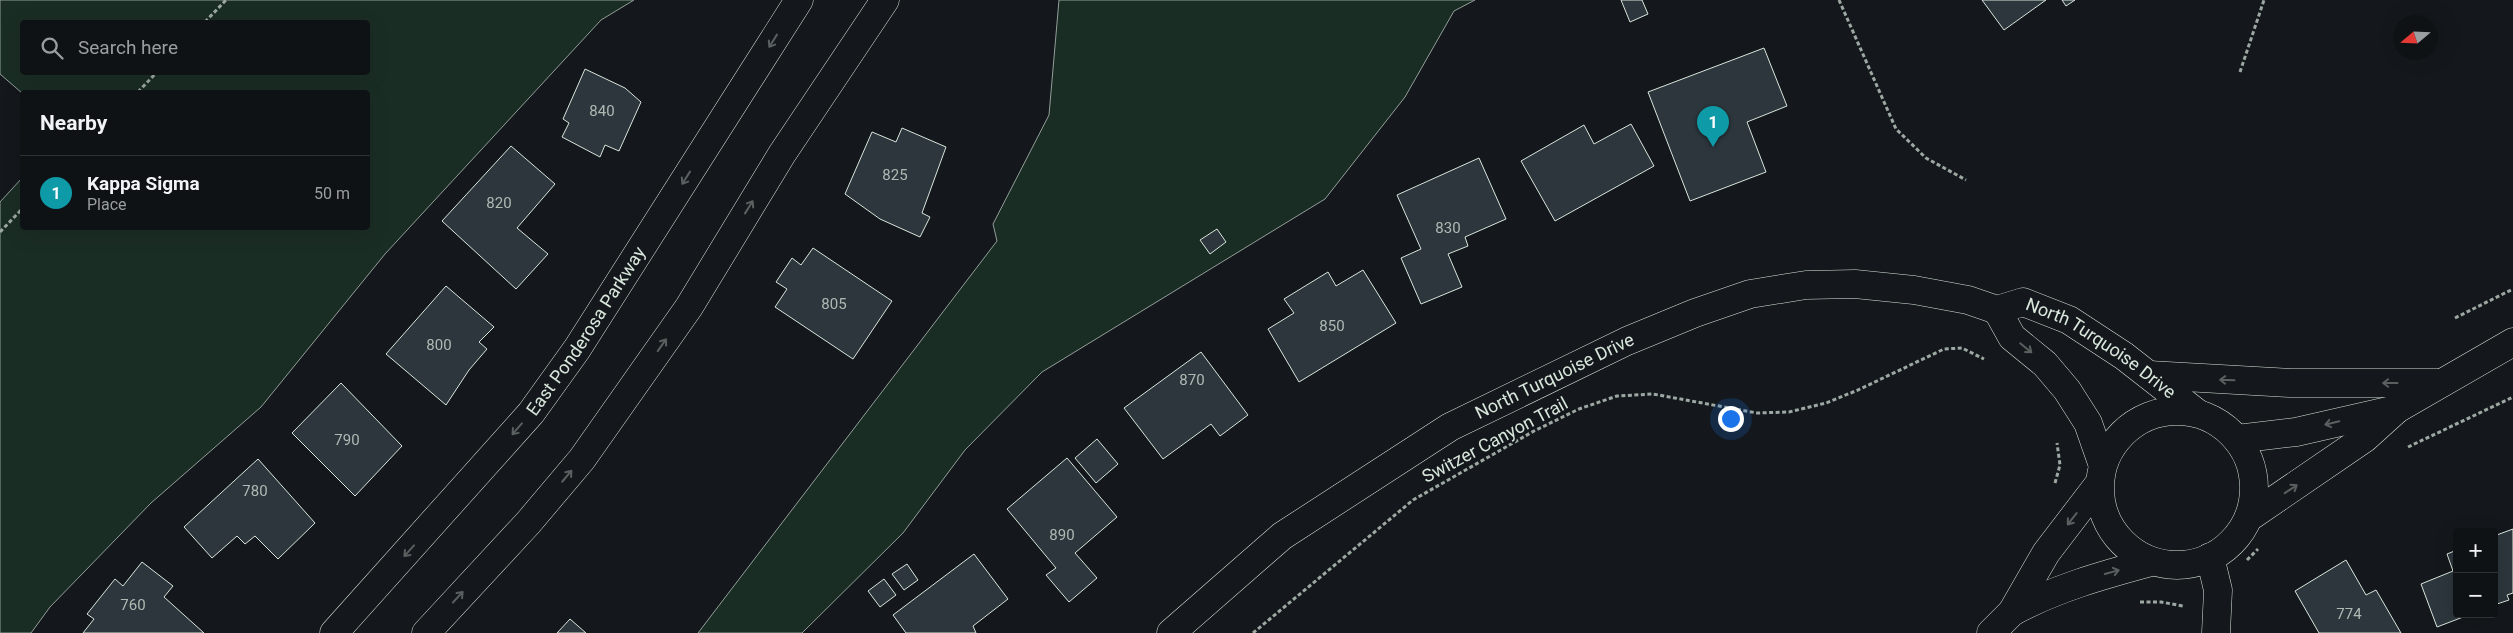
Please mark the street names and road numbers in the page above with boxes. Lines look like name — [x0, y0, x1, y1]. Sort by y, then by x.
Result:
street label: East Ponderosa Parkway — [522, 242, 650, 419]
street label: North Turquoise Drive — [2023, 293, 2180, 403]
street label: North Turquoise Drive — [1472, 328, 1637, 423]
street label: Switzer Canyon Trail — [1418, 392, 1571, 487]

